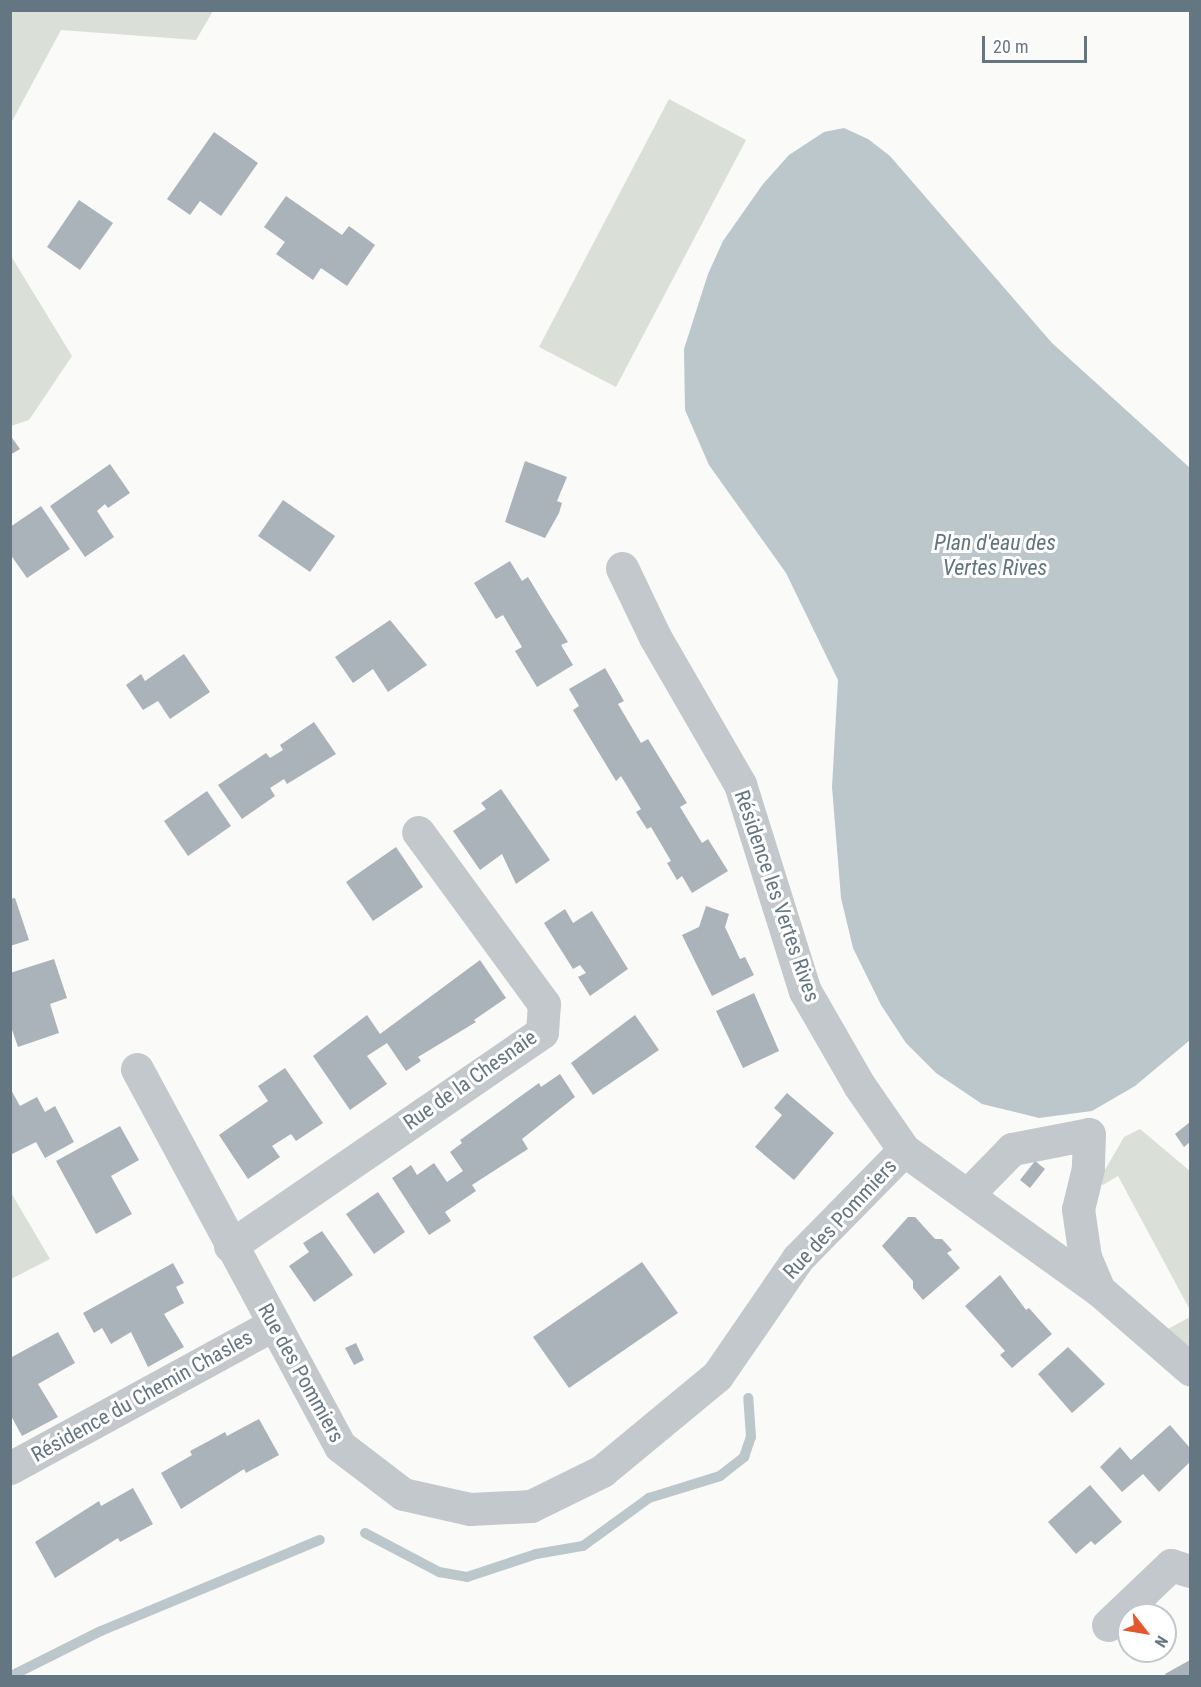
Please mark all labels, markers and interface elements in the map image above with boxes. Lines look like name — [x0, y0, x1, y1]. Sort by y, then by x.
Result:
scale bar — [985, 24, 1090, 62]
text: 20 m — [993, 36, 1028, 57]
water label: Plan d'eau des Vertes Rives — [934, 529, 1056, 580]
street label: Résidence les Vertes Rives — [729, 787, 825, 1005]
street label: Rue de la Chesnaie — [398, 1025, 542, 1135]
street label: Rue des Pommiers — [778, 1154, 902, 1284]
street label: Rue des Pommiers — [252, 1299, 350, 1447]
street label: Résidence du Chemin Chasles — [27, 1325, 257, 1467]
north arrow — [1117, 1603, 1177, 1663]
text: N — [1150, 1632, 1172, 1651]

